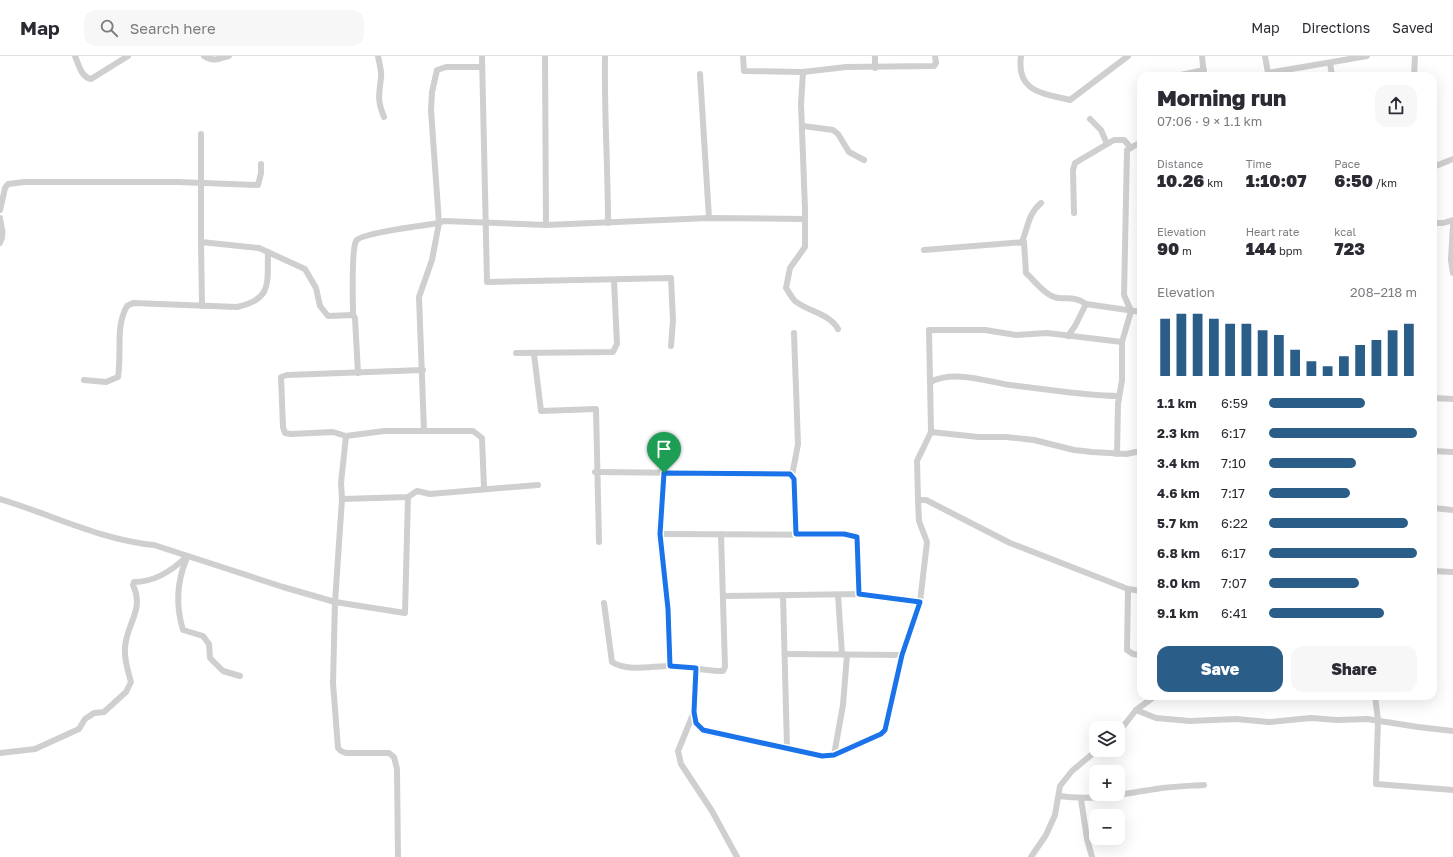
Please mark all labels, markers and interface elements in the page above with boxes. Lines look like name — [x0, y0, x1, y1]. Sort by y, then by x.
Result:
search box — [84, 10, 364, 46]
text: Map — [20, 16, 60, 39]
icon: search — [98, 17, 120, 39]
text: Search here — [130, 19, 216, 37]
text: Map — [1251, 19, 1280, 36]
text: Directions — [1302, 19, 1370, 36]
text: Saved — [1392, 19, 1433, 36]
text: Morning run — [1157, 84, 1286, 111]
button: share — [1375, 85, 1417, 127]
text: 07:06 · 9 × 1.1 km — [1157, 113, 1262, 129]
text: Distance — [1157, 157, 1203, 170]
text: Time — [1246, 157, 1272, 170]
text: Pace — [1334, 157, 1360, 170]
text: 10.26 — [1157, 170, 1204, 191]
text: 1:10:07 — [1246, 170, 1307, 191]
text: 6:50 — [1334, 170, 1373, 191]
text: km — [1204, 176, 1223, 189]
text: /km — [1373, 176, 1397, 189]
text: Elevation — [1157, 225, 1206, 238]
text: Heart rate — [1246, 225, 1299, 238]
text: kcal — [1334, 225, 1356, 238]
text: 90 — [1157, 238, 1179, 259]
text: 144 — [1246, 238, 1276, 259]
text: 723 — [1334, 238, 1365, 259]
text: m — [1179, 244, 1192, 257]
text: bpm — [1276, 244, 1302, 257]
text: Elevation — [1157, 284, 1215, 300]
text: 208–218 m — [1350, 284, 1417, 300]
text: 1.1 km — [1157, 395, 1197, 411]
text: 6:59 — [1221, 395, 1248, 411]
text: 2.3 km — [1157, 425, 1199, 441]
text: 6:17 — [1221, 425, 1246, 441]
pin — [647, 432, 681, 473]
icon: arrive — [653, 438, 675, 460]
text: 3.4 km — [1157, 455, 1199, 471]
text: 7:10 — [1221, 455, 1246, 471]
text: 4.6 km — [1157, 485, 1200, 501]
text: 7:17 — [1221, 485, 1245, 501]
text: 5.7 km — [1157, 515, 1198, 531]
text: 6:22 — [1221, 515, 1248, 531]
text: 6.8 km — [1157, 545, 1200, 561]
text: 6:17 — [1221, 545, 1246, 561]
text: 8.0 km — [1157, 575, 1200, 591]
text: 7:07 — [1221, 575, 1247, 591]
text: 9.1 km — [1157, 605, 1198, 621]
text: 6:41 — [1221, 605, 1247, 621]
button: Save — [1157, 646, 1283, 692]
button: Share — [1291, 646, 1417, 692]
map controls — [1089, 721, 1125, 845]
button: layers — [1089, 721, 1125, 757]
button: + — [1089, 765, 1125, 801]
button: − — [1089, 809, 1125, 845]

